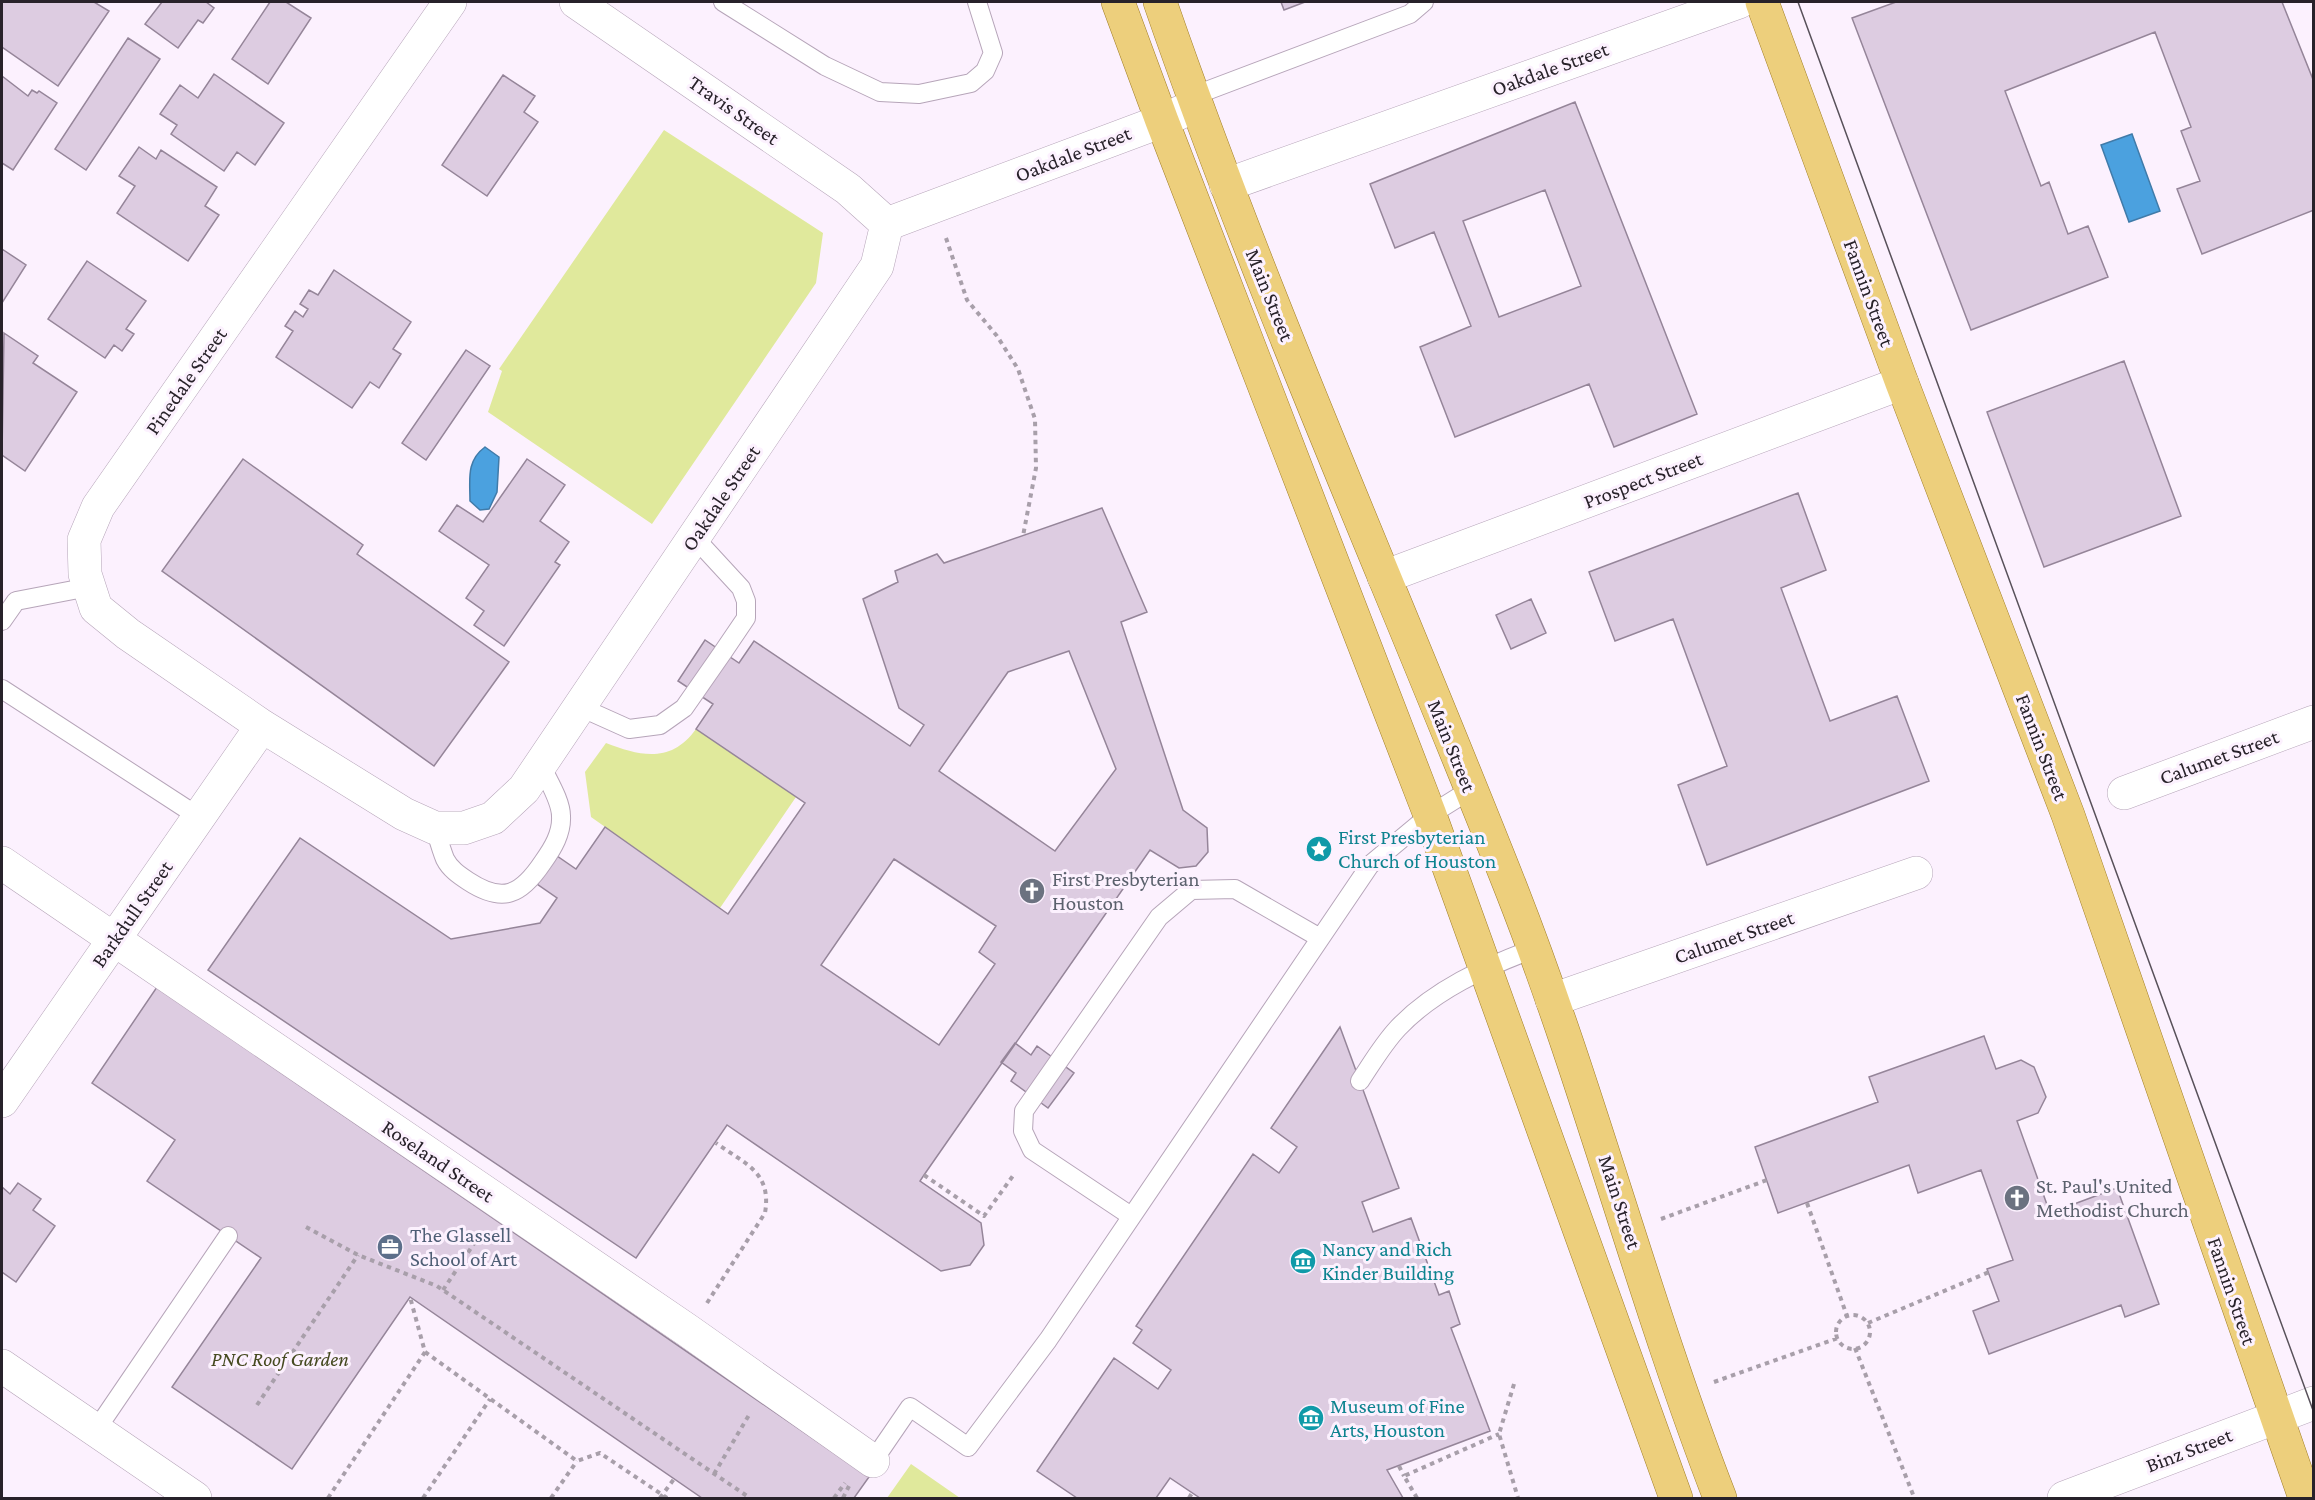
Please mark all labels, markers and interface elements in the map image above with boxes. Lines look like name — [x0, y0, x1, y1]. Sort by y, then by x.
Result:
street label: Oakdale Street — [1488, 36, 1613, 101]
street label: Travis Street — [684, 70, 785, 150]
street label: Oakdale Street — [1012, 121, 1135, 187]
street label: Fannin Street — [1839, 236, 1900, 351]
street label: Main Street — [1241, 246, 1300, 345]
street label: Pinedale Street — [140, 322, 232, 439]
street label: Oakdale Street — [677, 440, 766, 555]
street label: Prospect Street — [1580, 446, 1707, 514]
street label: Fannin Street — [2011, 690, 2074, 805]
street label: Main Street — [1423, 697, 1482, 796]
street label: Calumet Street — [2156, 724, 2283, 790]
place label: First Presbyterian Church of Houston — [1338, 825, 1496, 873]
place icon: First Presbyterian Church of Houston — [1304, 834, 1334, 864]
street label: Barkdull Street — [86, 855, 178, 972]
place label: First Presbyterian Houston — [1052, 867, 1200, 915]
church icon: First Presbyterian Houston — [1017, 876, 1047, 906]
street label: Calumet Street — [1671, 905, 1798, 969]
street label: Roseland Street — [377, 1115, 499, 1208]
street label: Main Street — [1594, 1152, 1647, 1253]
place label: St. Paul's United Methodist Church — [2036, 1174, 2189, 1222]
church icon: St. Paul's United Methodist Church — [2002, 1183, 2032, 1213]
place label: The Glassell School of Art — [410, 1223, 518, 1271]
office icon: The Glassell School of Art — [375, 1232, 405, 1262]
street label: Fannin Street — [2202, 1234, 2262, 1349]
place label: Nancy and Rich Kinder Building — [1322, 1237, 1454, 1285]
museum icon: Nancy and Rich Kinder Building — [1288, 1246, 1318, 1276]
park label: PNC Roof Garden — [211, 1347, 349, 1371]
place label: Museum of Fine Arts, Houston — [1330, 1394, 1465, 1442]
museum icon: Museum of Fine Arts, Houston — [1296, 1403, 1326, 1433]
street label: Binz Street — [2143, 1422, 2236, 1477]

